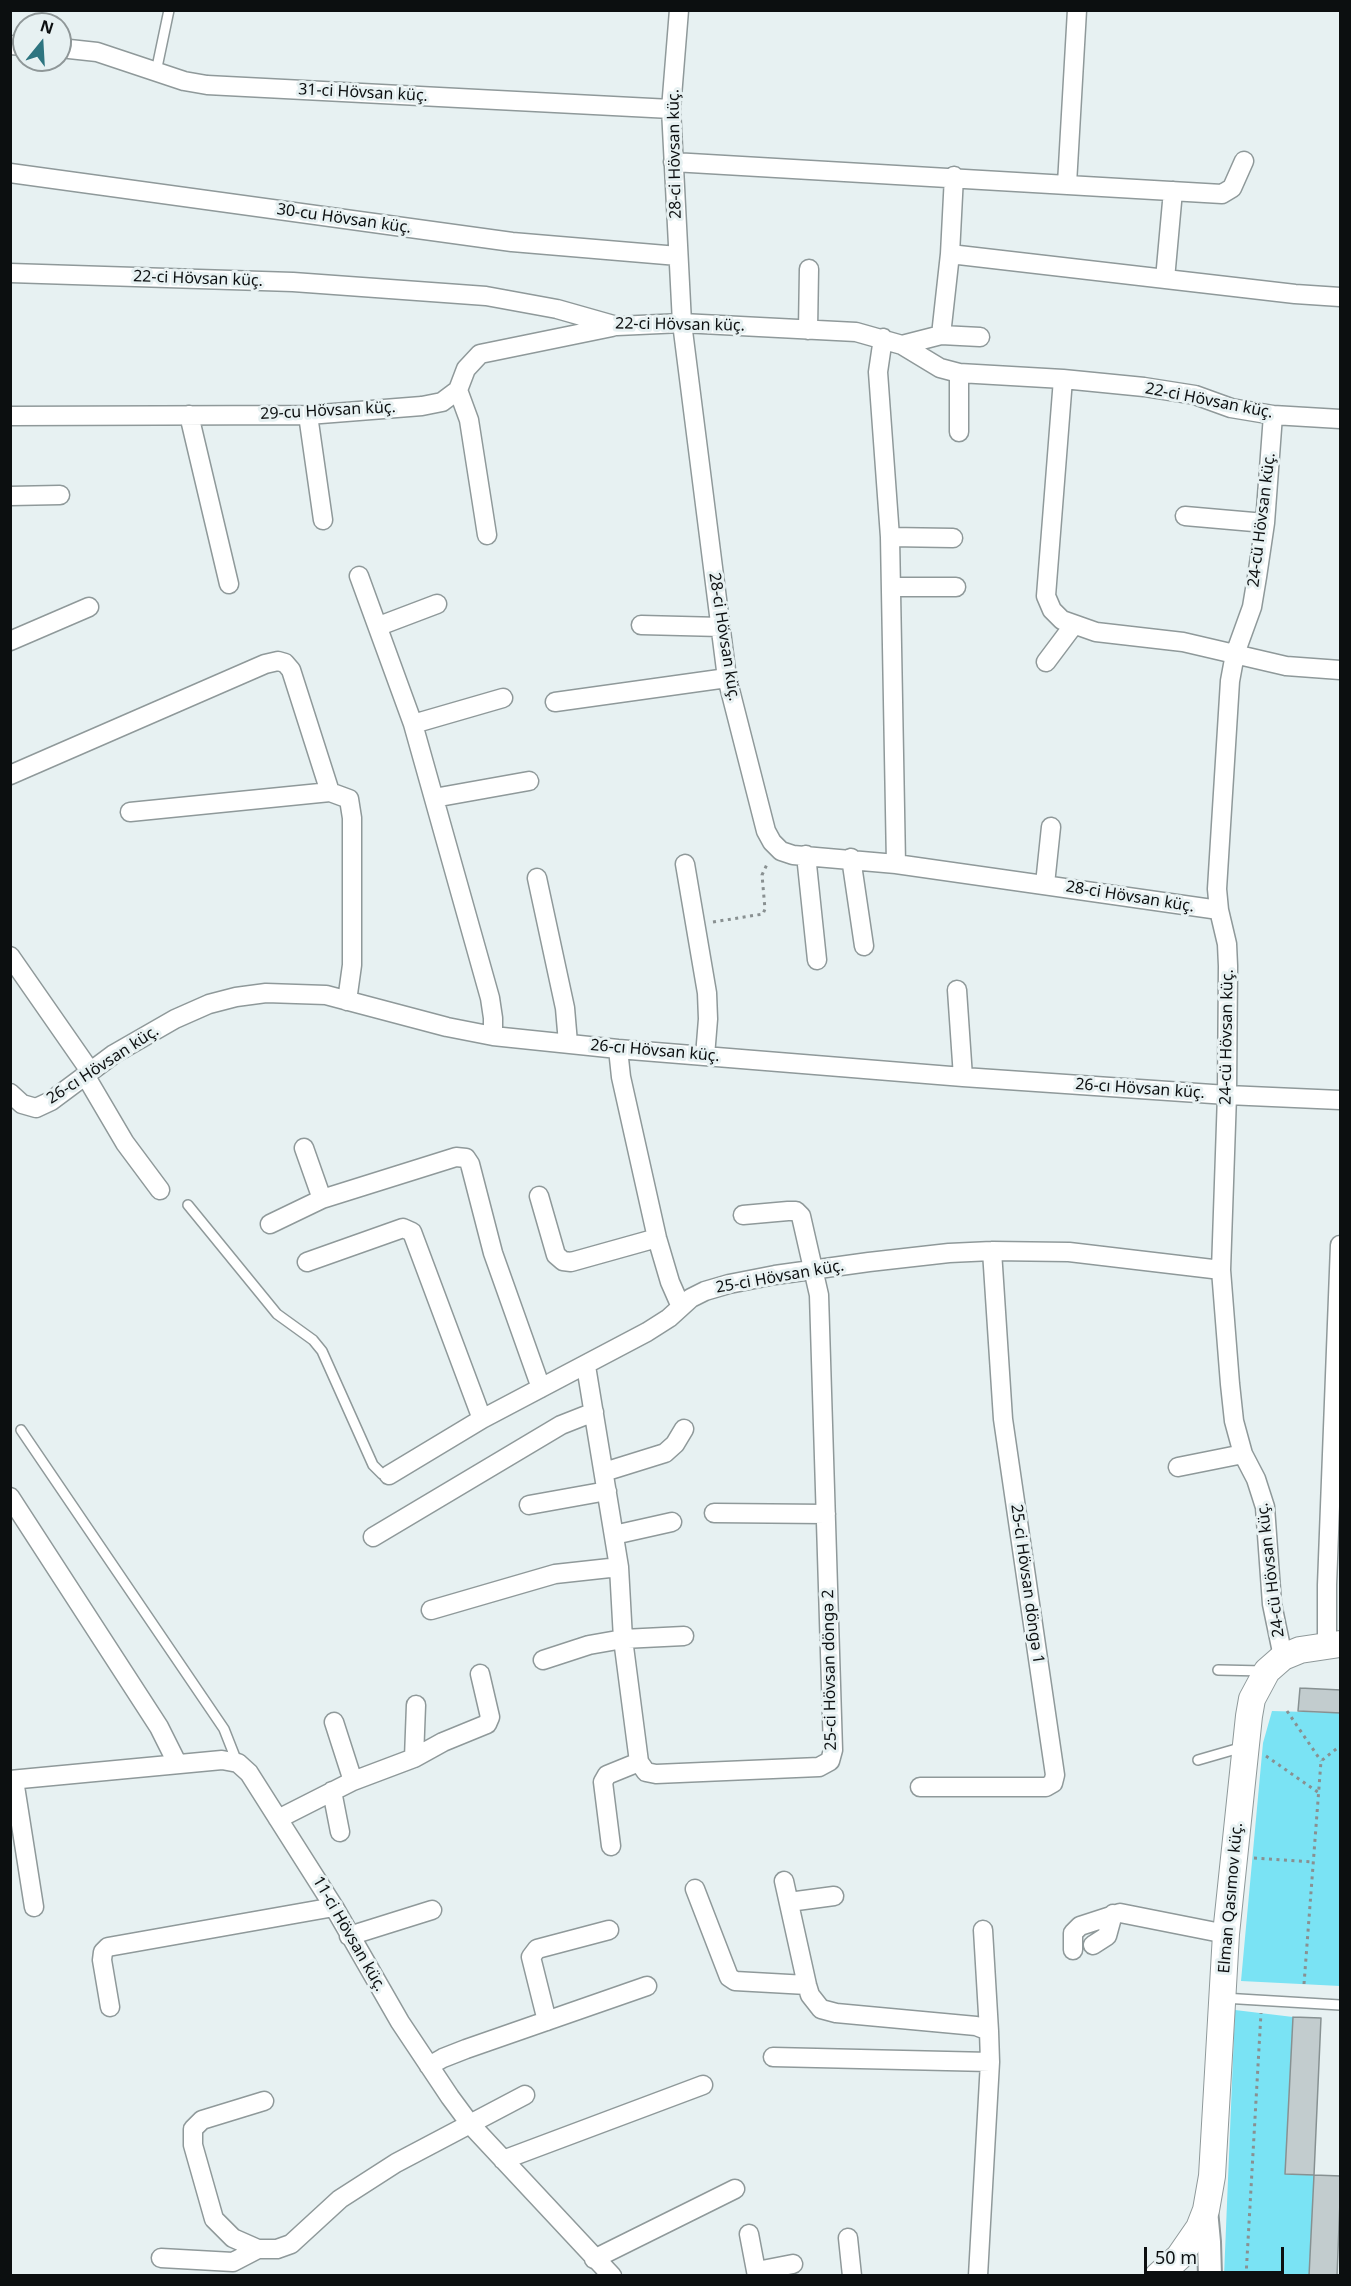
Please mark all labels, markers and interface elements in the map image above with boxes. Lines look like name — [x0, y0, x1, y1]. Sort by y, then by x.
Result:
north arrow — [12, 12, 72, 72]
text: N — [37, 14, 57, 39]
street label: 31-ci Hövsan küç. — [298, 80, 428, 106]
street label: 28-ci Hövsan küç. — [664, 89, 686, 219]
street label: 30-cu Hövsan küç. — [276, 200, 412, 238]
street label: 22-ci Hövsan küç. — [133, 267, 263, 291]
street label: 22-ci Hövsan küç. — [615, 314, 745, 336]
street label: 22-ci Hövsan küç. — [1143, 379, 1275, 423]
street label: 29-cu Hövsan küç. — [260, 398, 396, 424]
street label: 24-cü Hövsan küç. — [1244, 452, 1280, 588]
street label: 28-ci Hövsan küç. — [704, 571, 744, 703]
street label: 28-ci Hövsan küç. — [1064, 877, 1196, 917]
street label: 24-cü Hövsan küç. — [1216, 969, 1238, 1105]
street label: 26-cı Hövsan küç. — [43, 1022, 163, 1108]
street label: 26-cı Hövsan küç. — [589, 1036, 721, 1066]
street label: 26-cı Hövsan küç. — [1075, 1075, 1205, 1103]
street label: 25-ci Hövsan küç. — [714, 1256, 846, 1298]
street label: 24-cü Hövsan küç. — [1253, 1502, 1289, 1638]
street label: 25-ci Hövsan döngə 1 — [1006, 1503, 1048, 1665]
street label: 25-ci Hövsan döngə 2 — [819, 1589, 841, 1751]
street label: Elman Qasımov küç. — [1215, 1822, 1247, 1974]
street label: 11-ci Hövsan küç. — [308, 1873, 390, 1995]
scale bar — [1147, 2235, 1286, 2273]
text: 50 m — [1155, 2245, 1197, 2269]

